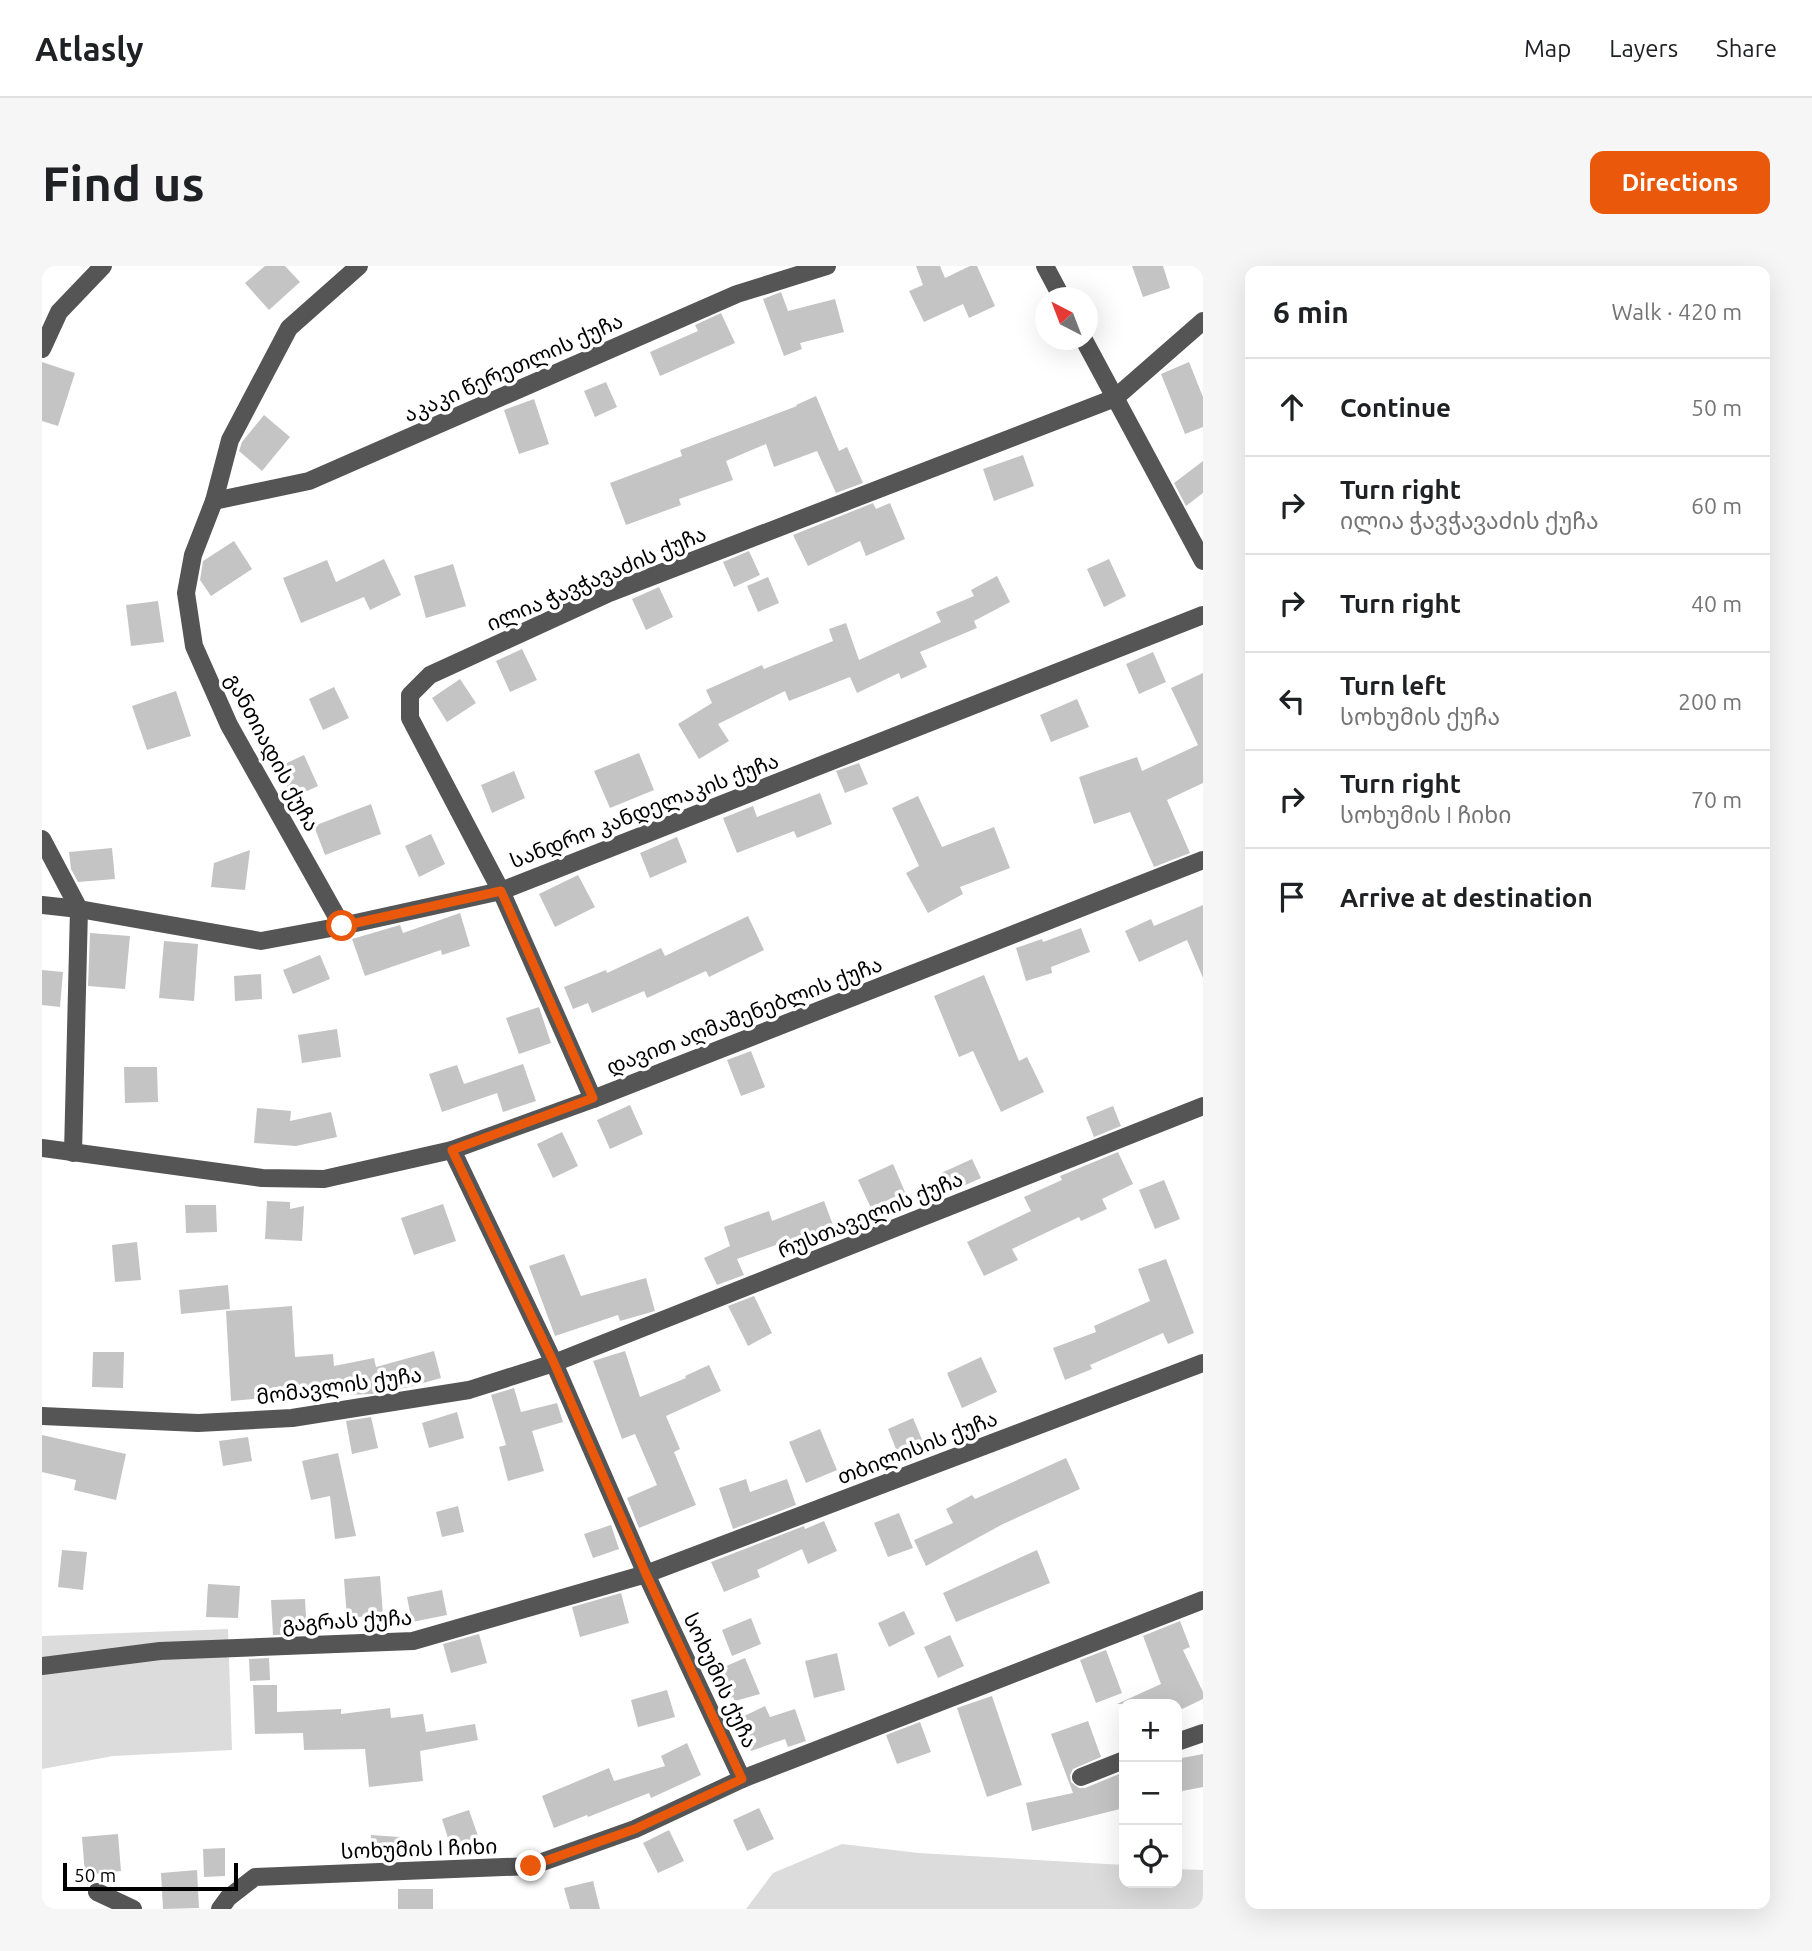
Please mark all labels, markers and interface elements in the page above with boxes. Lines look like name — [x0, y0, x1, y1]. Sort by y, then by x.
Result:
text: Atlasly — [35, 30, 144, 67]
text: Map — [1524, 35, 1571, 62]
text: Layers — [1609, 35, 1678, 62]
text: Share — [1716, 35, 1777, 62]
button: Directions — [1590, 151, 1770, 214]
text: Find us — [42, 155, 205, 210]
north arrow — [1035, 287, 1098, 350]
text: 6 min — [1273, 295, 1349, 329]
text: Walk · 420 m — [1611, 299, 1742, 324]
street label: აკაკი წერეთლის ქუჩა — [400, 308, 627, 428]
icon: ahead — [1273, 388, 1311, 426]
text: Continue — [1340, 393, 1451, 422]
text: 50 m — [1691, 395, 1742, 420]
text: Turn right — [1340, 475, 1461, 504]
icon: right — [1273, 486, 1311, 524]
text: 60 m — [1691, 493, 1742, 518]
text: ილია ჭავჭავაძის ქუჩა — [1340, 508, 1599, 533]
street label: ილია ჭავჭავაძის ქუჩა — [483, 521, 710, 637]
icon: right — [1273, 584, 1311, 622]
text: Turn right — [1340, 589, 1461, 618]
text: 40 m — [1691, 591, 1742, 616]
street label: განთიადის ქუჩა — [219, 669, 325, 836]
text: Turn left — [1340, 671, 1446, 700]
icon: left — [1273, 682, 1311, 720]
text: 200 m — [1678, 689, 1742, 714]
text: სოხუმის ქუჩა — [1340, 704, 1500, 729]
street label: სანდრო კანდელაკის ქუჩა — [506, 748, 782, 874]
text: Turn right — [1340, 769, 1461, 798]
icon: right — [1273, 780, 1311, 818]
text: 70 m — [1691, 787, 1742, 812]
text: სოხუმის I ჩიხი — [1340, 802, 1511, 827]
icon: arrive — [1273, 878, 1311, 916]
text: Arrive at destination — [1340, 883, 1593, 912]
route start — [326, 910, 357, 941]
street label: დავით აღმაშენებლის ქუჩა — [603, 951, 886, 1081]
street label: რუსთაველის ქუჩა — [774, 1166, 967, 1264]
street label: მომავლის ქუჩა — [255, 1362, 424, 1410]
street label: თბილისის ქუჩა — [834, 1405, 1001, 1490]
street label: გაგრას ქუჩა — [281, 1605, 413, 1636]
street label: სოხუმის ქუჩა — [678, 1609, 763, 1752]
map controls — [1119, 1699, 1182, 1888]
button: + — [1119, 1699, 1182, 1762]
button: − — [1119, 1762, 1182, 1825]
button: locate — [1119, 1825, 1182, 1888]
street label: სოხუმის I ჩიხი — [340, 1833, 498, 1864]
route end — [515, 1850, 546, 1881]
scale bar — [63, 1860, 238, 1892]
text: 50 m — [74, 1864, 116, 1886]

